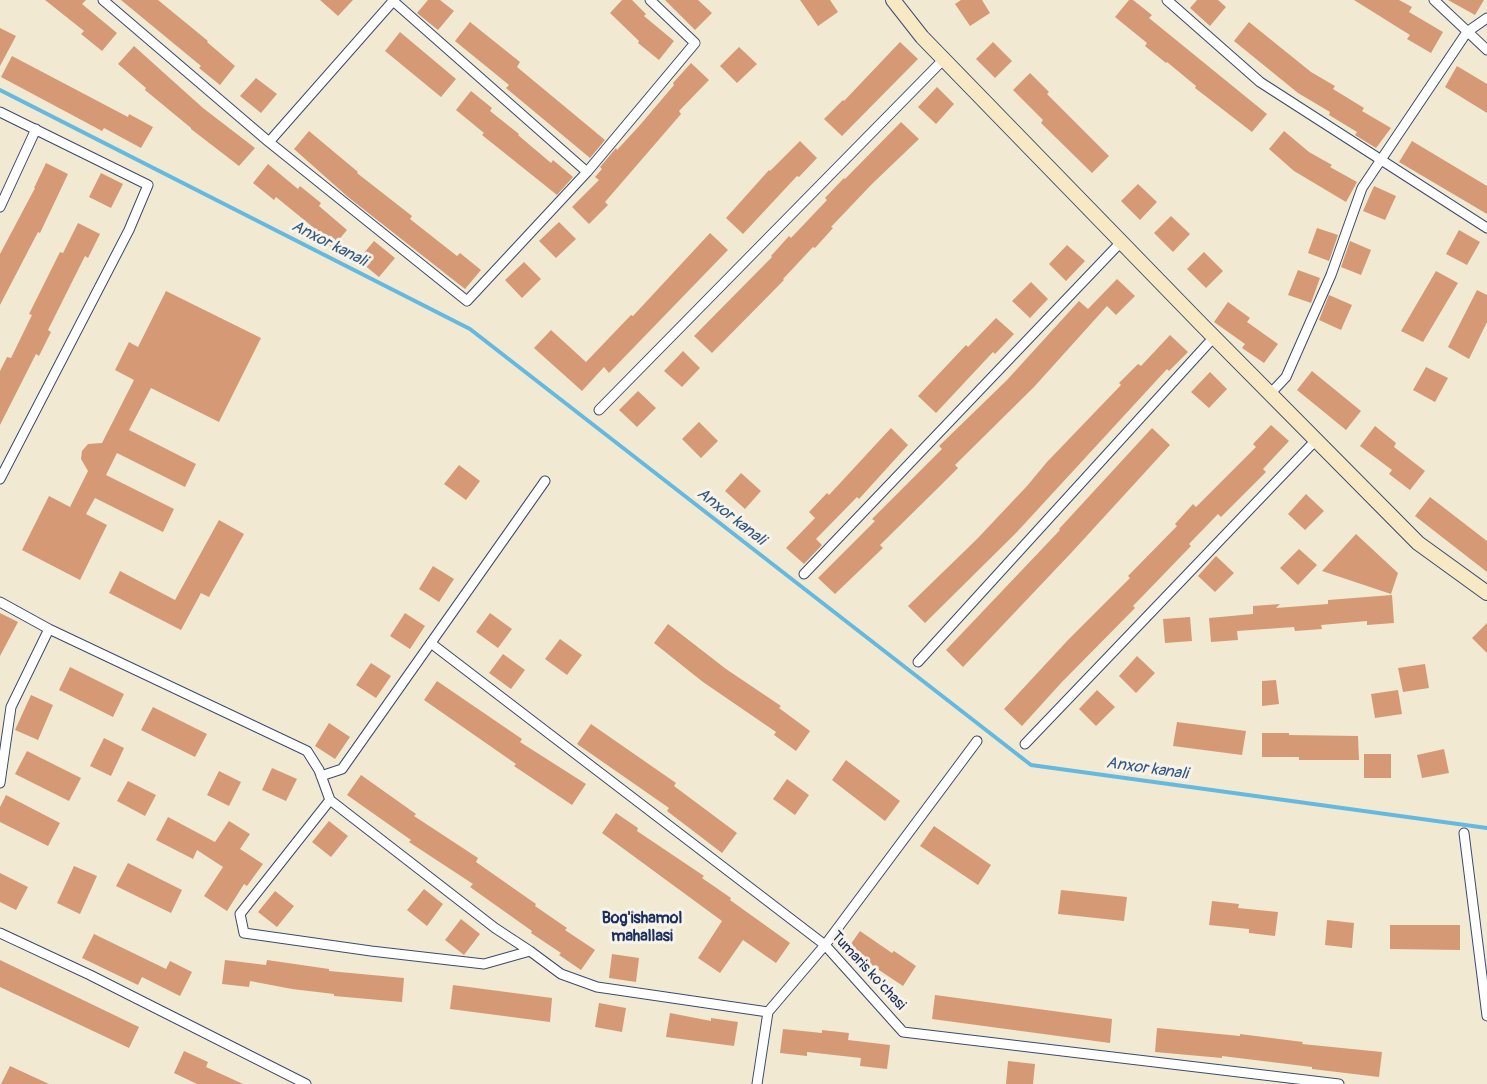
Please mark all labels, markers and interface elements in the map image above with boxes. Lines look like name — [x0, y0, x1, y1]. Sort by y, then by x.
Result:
water label: Anxor kanali — [288, 217, 370, 271]
water label: Anxor kanali — [693, 484, 769, 550]
water label: Anxor kanali — [1105, 754, 1189, 784]
district label: Bog'ishamol mahallasi — [602, 909, 682, 947]
street label: Tumaris ko'chasi — [827, 928, 909, 1014]

